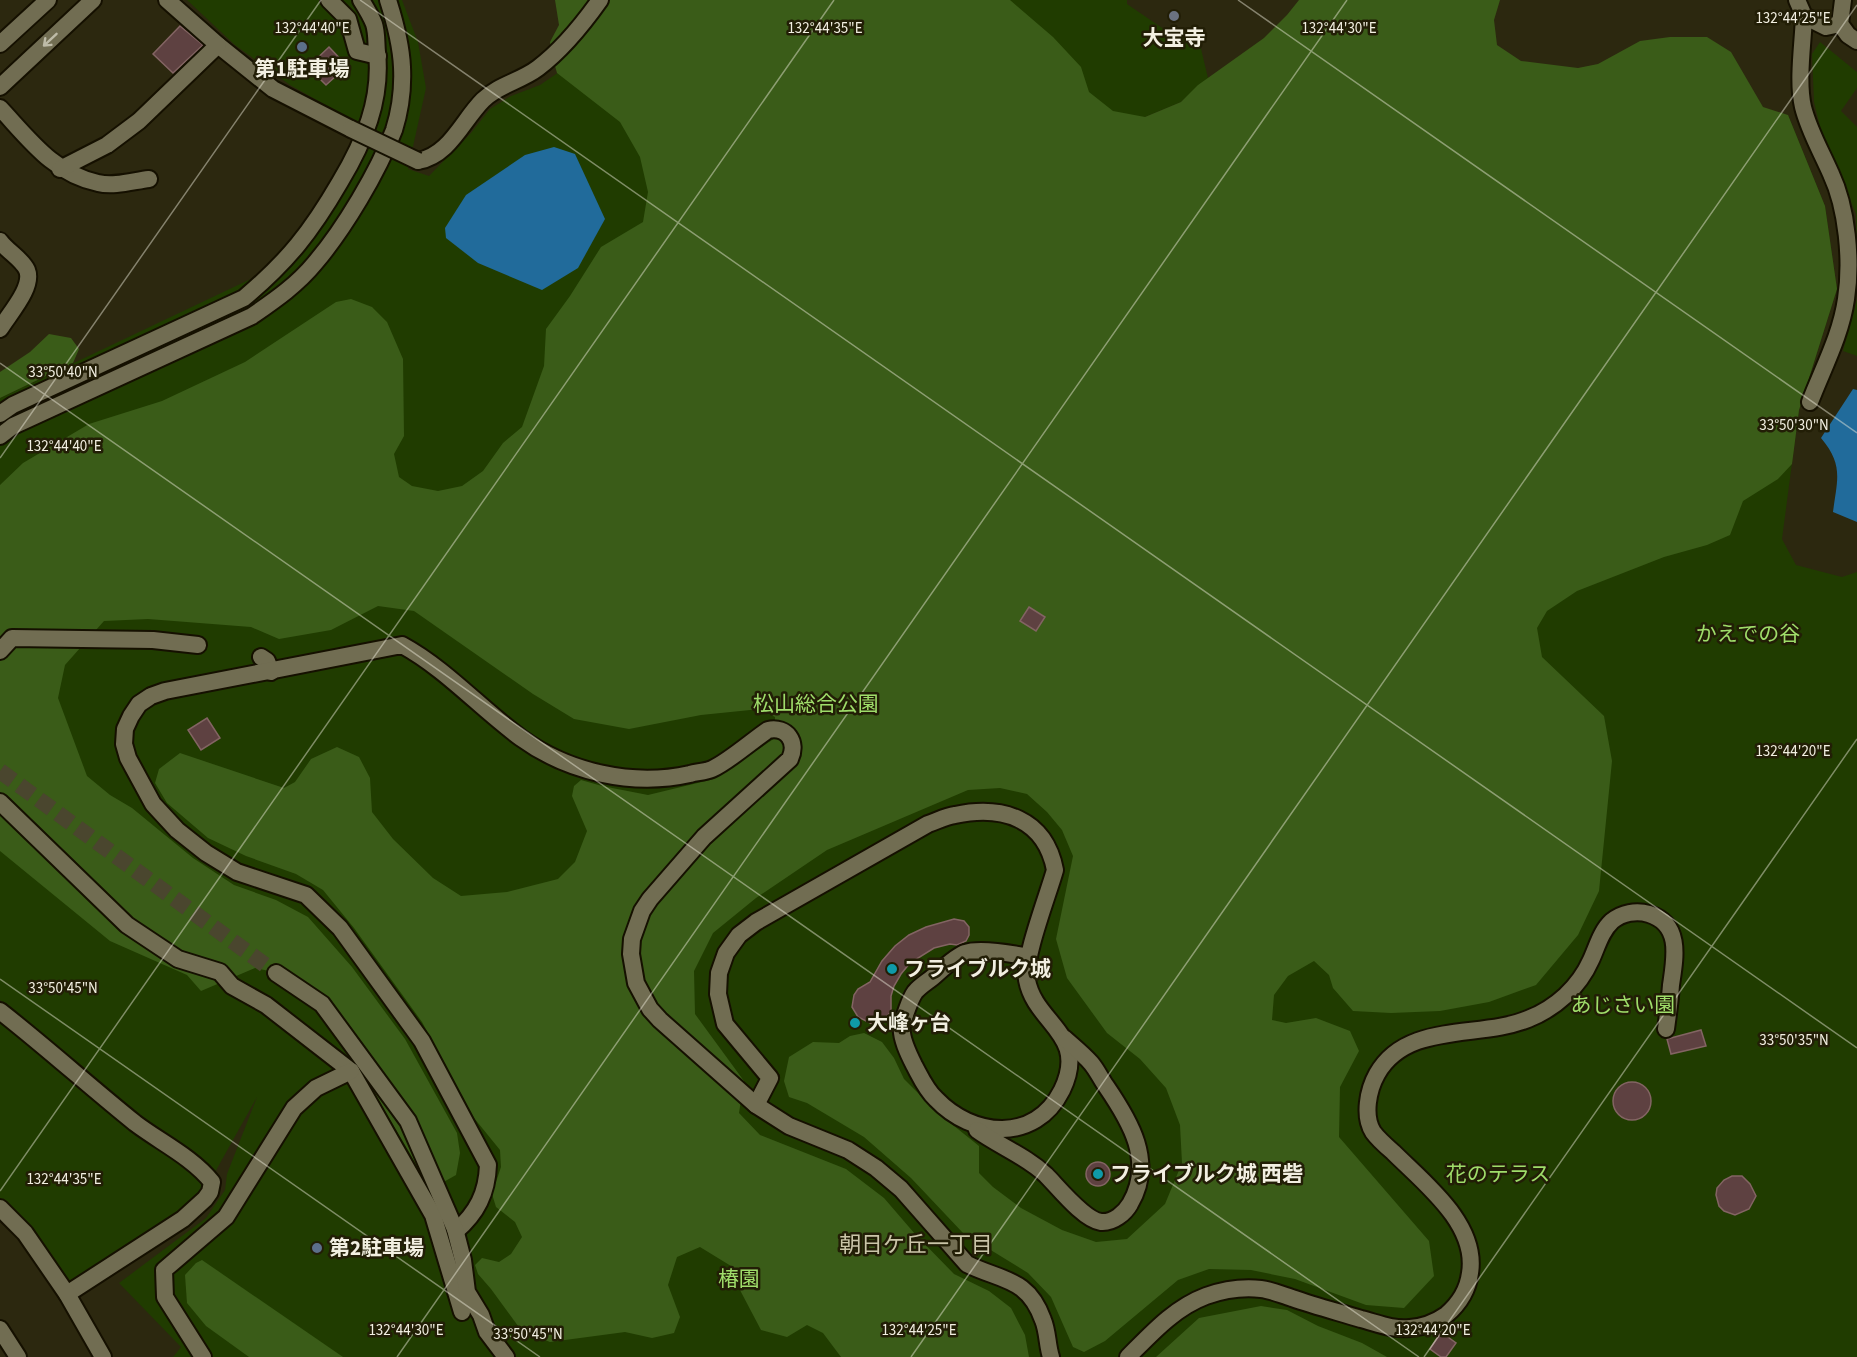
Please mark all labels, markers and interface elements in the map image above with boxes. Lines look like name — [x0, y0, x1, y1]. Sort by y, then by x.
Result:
text: 132°44'25"E — [1755, 8, 1831, 29]
marker: 大宝寺 — [1167, 9, 1181, 23]
text: 132°44'40"E — [274, 18, 350, 39]
text: 132°44'35"E — [787, 18, 863, 39]
text: 132°44'30"E — [1301, 18, 1377, 39]
place label: 大宝寺 — [1143, 23, 1206, 53]
one-way arrow — [43, 33, 58, 47]
marker: 第1駐車場 — [295, 40, 309, 54]
place label: 第1駐車場 — [254, 54, 350, 84]
text: 33°50'40"N — [28, 362, 98, 383]
text: 33°50'30"N — [1759, 415, 1829, 436]
text: 132°44'40"E — [26, 436, 102, 457]
park label: かえでの谷 — [1696, 619, 1800, 649]
park label: 松山総合公園 — [753, 689, 879, 719]
text: 132°44'20"E — [1755, 741, 1831, 762]
place label: フライブルク城 — [904, 954, 1051, 984]
marker: フライブルク城 — [885, 962, 899, 976]
text: 33°50'45"N — [28, 978, 98, 999]
park label: あじさい園 — [1571, 990, 1676, 1020]
place label: 大峰ヶ台 — [867, 1008, 951, 1038]
marker: 大峰ヶ台 — [848, 1016, 862, 1030]
text: 33°50'35"N — [1759, 1030, 1829, 1051]
place label: フライブルク城 西砦 — [1110, 1159, 1303, 1189]
park label: 花のテラス — [1446, 1159, 1550, 1189]
marker: フライブルク城 西砦 — [1091, 1167, 1105, 1181]
text: 132°44'35"E — [26, 1169, 102, 1190]
district label: 朝日ケ丘一丁目 — [839, 1229, 993, 1261]
place label: 第2駐車場 — [329, 1233, 424, 1263]
marker: 第2駐車場 — [310, 1241, 324, 1255]
park label: 椿園 — [718, 1264, 760, 1294]
text: 132°44'30"E — [368, 1320, 444, 1341]
text: 132°44'25"E — [881, 1320, 957, 1341]
text: 132°44'20"E — [1395, 1320, 1471, 1341]
text: 33°50'45"N — [493, 1324, 563, 1345]

